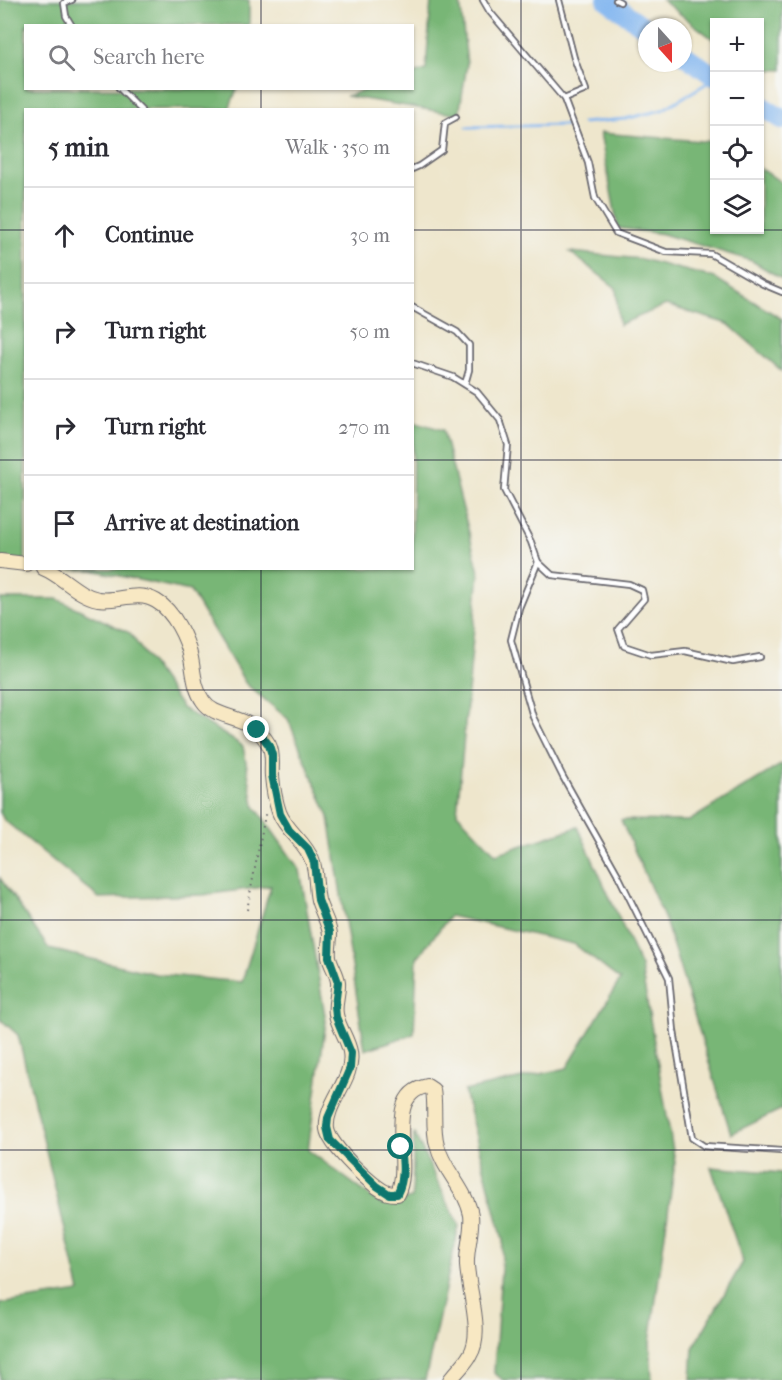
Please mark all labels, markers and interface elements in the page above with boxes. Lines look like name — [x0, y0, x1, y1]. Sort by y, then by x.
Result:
north arrow — [638, 18, 692, 72]
map controls — [710, 18, 764, 234]
button: + — [710, 18, 764, 72]
search box — [24, 24, 414, 90]
icon: search — [45, 41, 78, 74]
text: Search here — [93, 44, 205, 70]
button: − — [710, 72, 764, 126]
button: locate — [710, 126, 764, 180]
text: 5 min — [48, 132, 109, 163]
text: Walk · 350 m — [285, 136, 390, 159]
button: layers — [710, 180, 764, 234]
icon: ahead — [48, 219, 81, 252]
text: Continue — [105, 222, 194, 248]
text: 30 m — [350, 224, 390, 247]
icon: right — [48, 315, 81, 348]
text: Turn right — [105, 318, 206, 344]
text: 50 m — [349, 320, 390, 343]
icon: right — [48, 411, 81, 444]
text: Turn right — [105, 414, 206, 440]
text: 270 m — [338, 416, 390, 439]
icon: arrive — [48, 507, 81, 540]
text: Arrive at destination — [105, 510, 299, 536]
route end — [243, 716, 269, 742]
route start — [387, 1133, 413, 1159]

